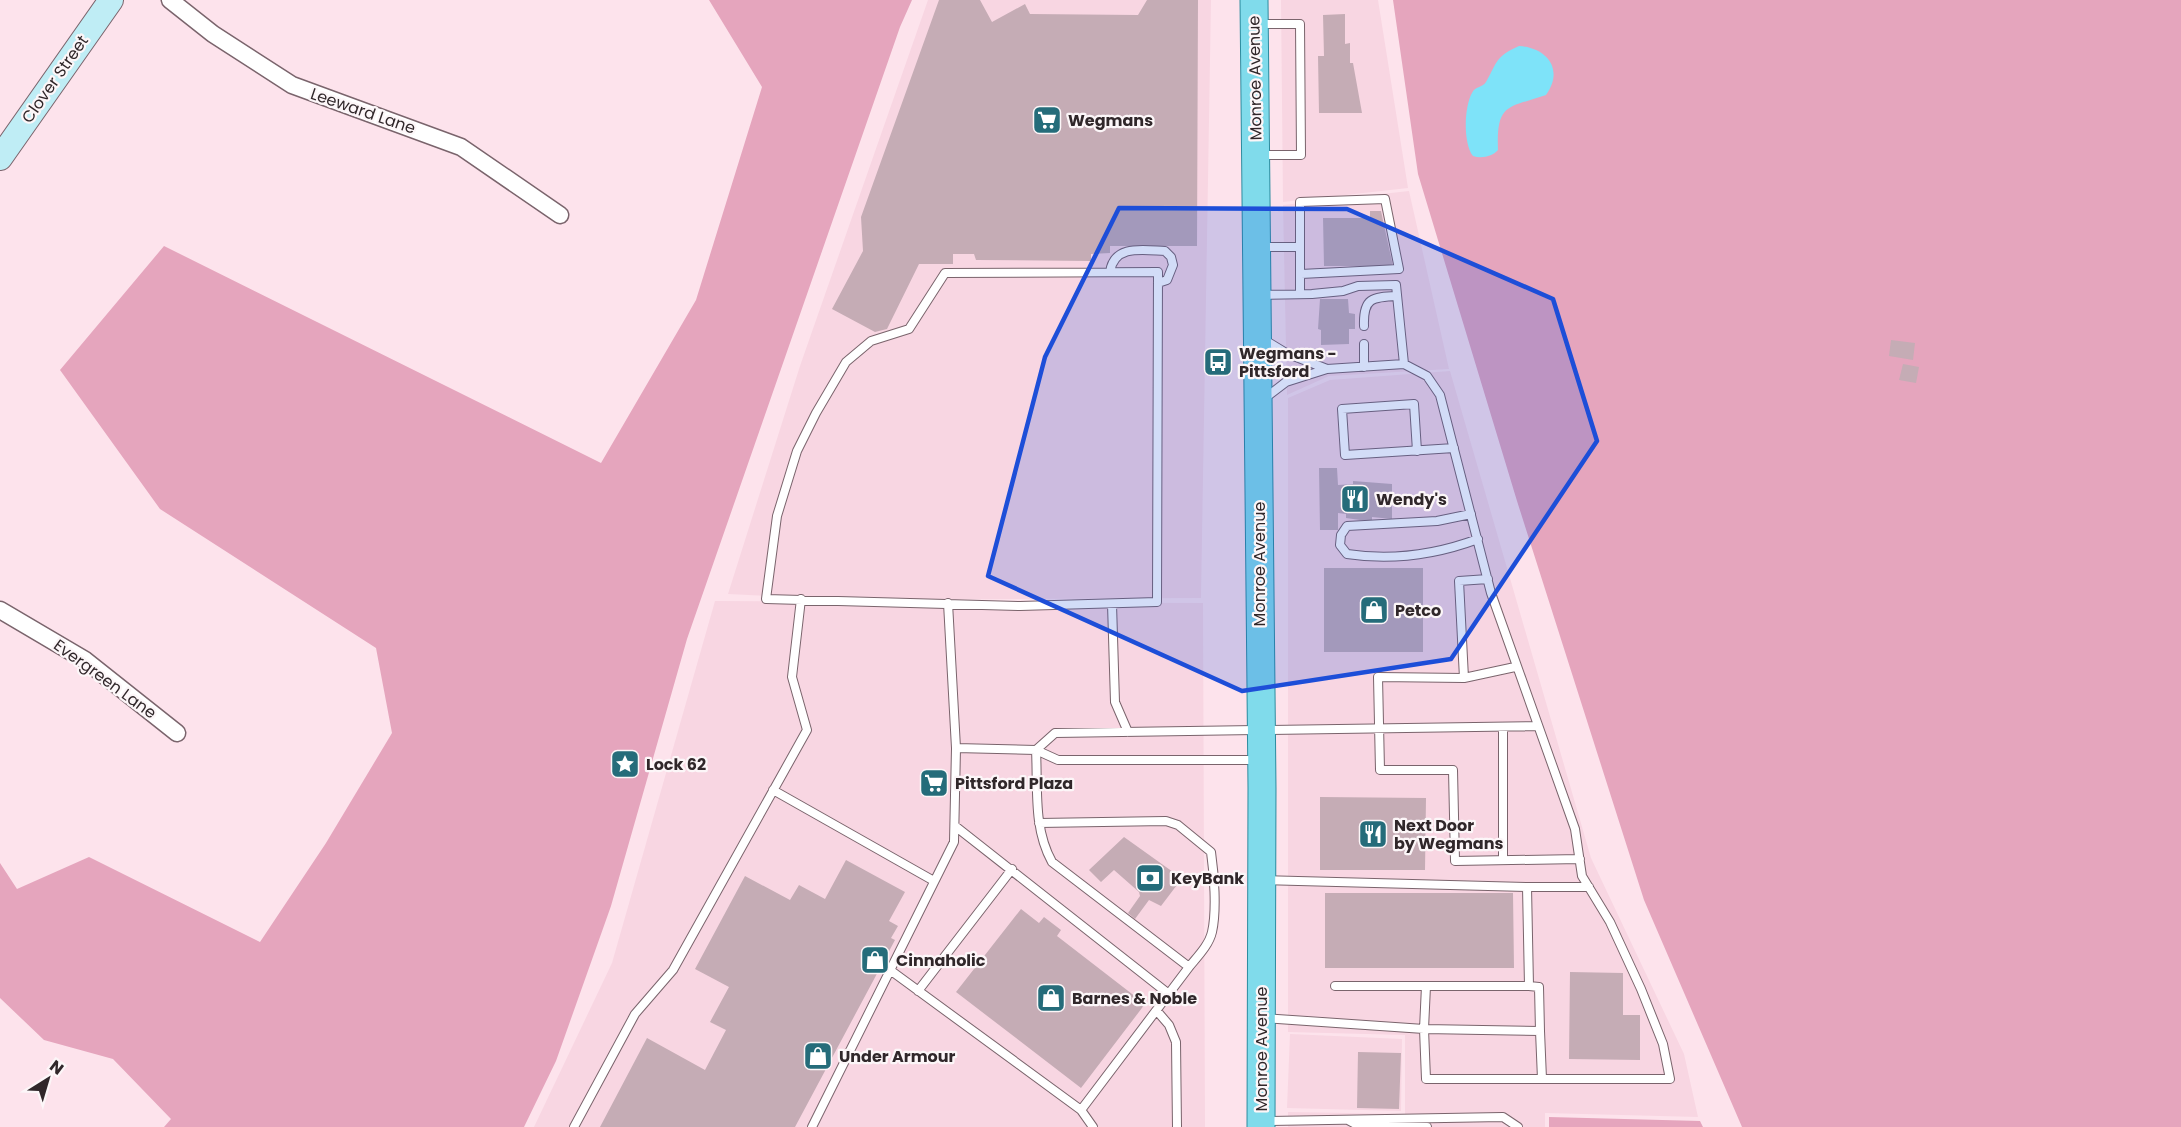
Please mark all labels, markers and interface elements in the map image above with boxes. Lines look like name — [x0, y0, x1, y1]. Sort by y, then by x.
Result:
street label: Monroe Avenue — [1242, 15, 1268, 141]
street label: Clover Street — [16, 30, 94, 128]
street label: Leeward Lane — [307, 82, 419, 140]
supermarket icon: Wegmans — [1031, 104, 1063, 136]
place label: Wegmans — [1068, 109, 1153, 132]
place label: Wegmans - Pittsford — [1239, 342, 1337, 383]
bus stop icon: Wegmans - Pittsford — [1202, 346, 1234, 378]
restaurant icon: Wendy's — [1339, 483, 1371, 515]
place label: Wendy's — [1376, 488, 1447, 511]
street label: Monroe Avenue — [1248, 502, 1271, 626]
shop icon: Petco — [1358, 594, 1390, 626]
place label: Petco — [1395, 599, 1441, 622]
street label: Evergreen Lane — [49, 634, 161, 724]
place icon: Lock 62 — [609, 748, 641, 780]
place label: Lock 62 — [646, 753, 706, 776]
supermarket icon: Pittsford Plaza — [918, 767, 950, 799]
place label: Pittsford Plaza — [955, 772, 1073, 795]
place label: Next Door by Wegmans — [1394, 814, 1504, 855]
restaurant icon: Next Door by Wegmans — [1357, 818, 1389, 850]
bank icon: KeyBank — [1134, 862, 1166, 894]
place label: KeyBank — [1171, 867, 1244, 890]
shop icon: Cinnaholic — [859, 944, 891, 976]
place label: Cinnaholic — [896, 949, 986, 972]
shop icon: Barnes & Noble — [1035, 982, 1067, 1014]
place label: Barnes & Noble — [1072, 987, 1197, 1010]
street label: Monroe Avenue — [1250, 987, 1273, 1111]
shop icon: Under Armour — [802, 1040, 834, 1072]
place label: Under Armour — [839, 1045, 956, 1068]
north arrow — [18, 1049, 78, 1109]
text: N — [45, 1055, 68, 1080]

